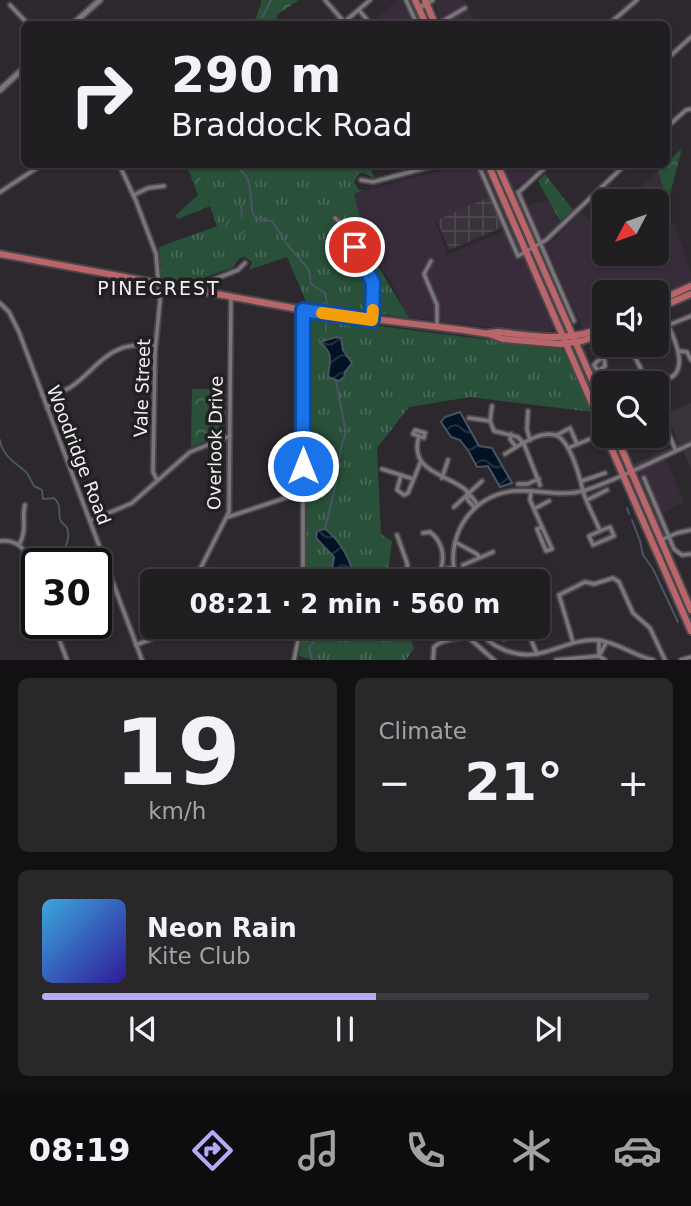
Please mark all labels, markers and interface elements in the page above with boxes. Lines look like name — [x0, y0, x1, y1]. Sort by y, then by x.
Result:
text: 290 m — [171, 47, 341, 104]
icon: right — [56, 49, 147, 140]
text: Braddock Road — [171, 106, 413, 144]
north arrow — [592, 189, 668, 266]
map controls — [592, 189, 669, 448]
pin — [325, 217, 385, 277]
icon: arrive — [336, 228, 374, 266]
district label: PINECREST — [97, 277, 221, 299]
button: sound — [592, 280, 669, 357]
street label: Vale Street — [130, 338, 154, 438]
button: search — [592, 371, 669, 448]
street label: Overlook Drive — [203, 376, 227, 510]
street label: Woodridge Road — [43, 382, 115, 528]
position arrow — [266, 429, 340, 503]
speed limit sign: 30 — [21, 548, 112, 639]
text: 08:21 · 2 min · 560 m — [190, 589, 500, 619]
text: 19 — [114, 700, 241, 805]
text: Climate — [379, 718, 467, 744]
text: 21° — [465, 752, 563, 812]
text: − — [379, 761, 410, 805]
text: + — [617, 761, 649, 805]
text: km/h — [148, 798, 206, 824]
text: Neon Rain — [147, 913, 297, 943]
text: Kite Club — [147, 943, 251, 969]
icon: previous — [124, 1010, 162, 1048]
icon: pause — [326, 1010, 364, 1048]
icon: next — [529, 1010, 567, 1048]
icon: directions — [188, 1126, 237, 1175]
icon: music — [294, 1126, 343, 1175]
icon: phone — [401, 1126, 450, 1175]
icon: climate — [507, 1126, 556, 1175]
icon: car — [613, 1126, 662, 1175]
text: 08:19 — [29, 1131, 131, 1169]

